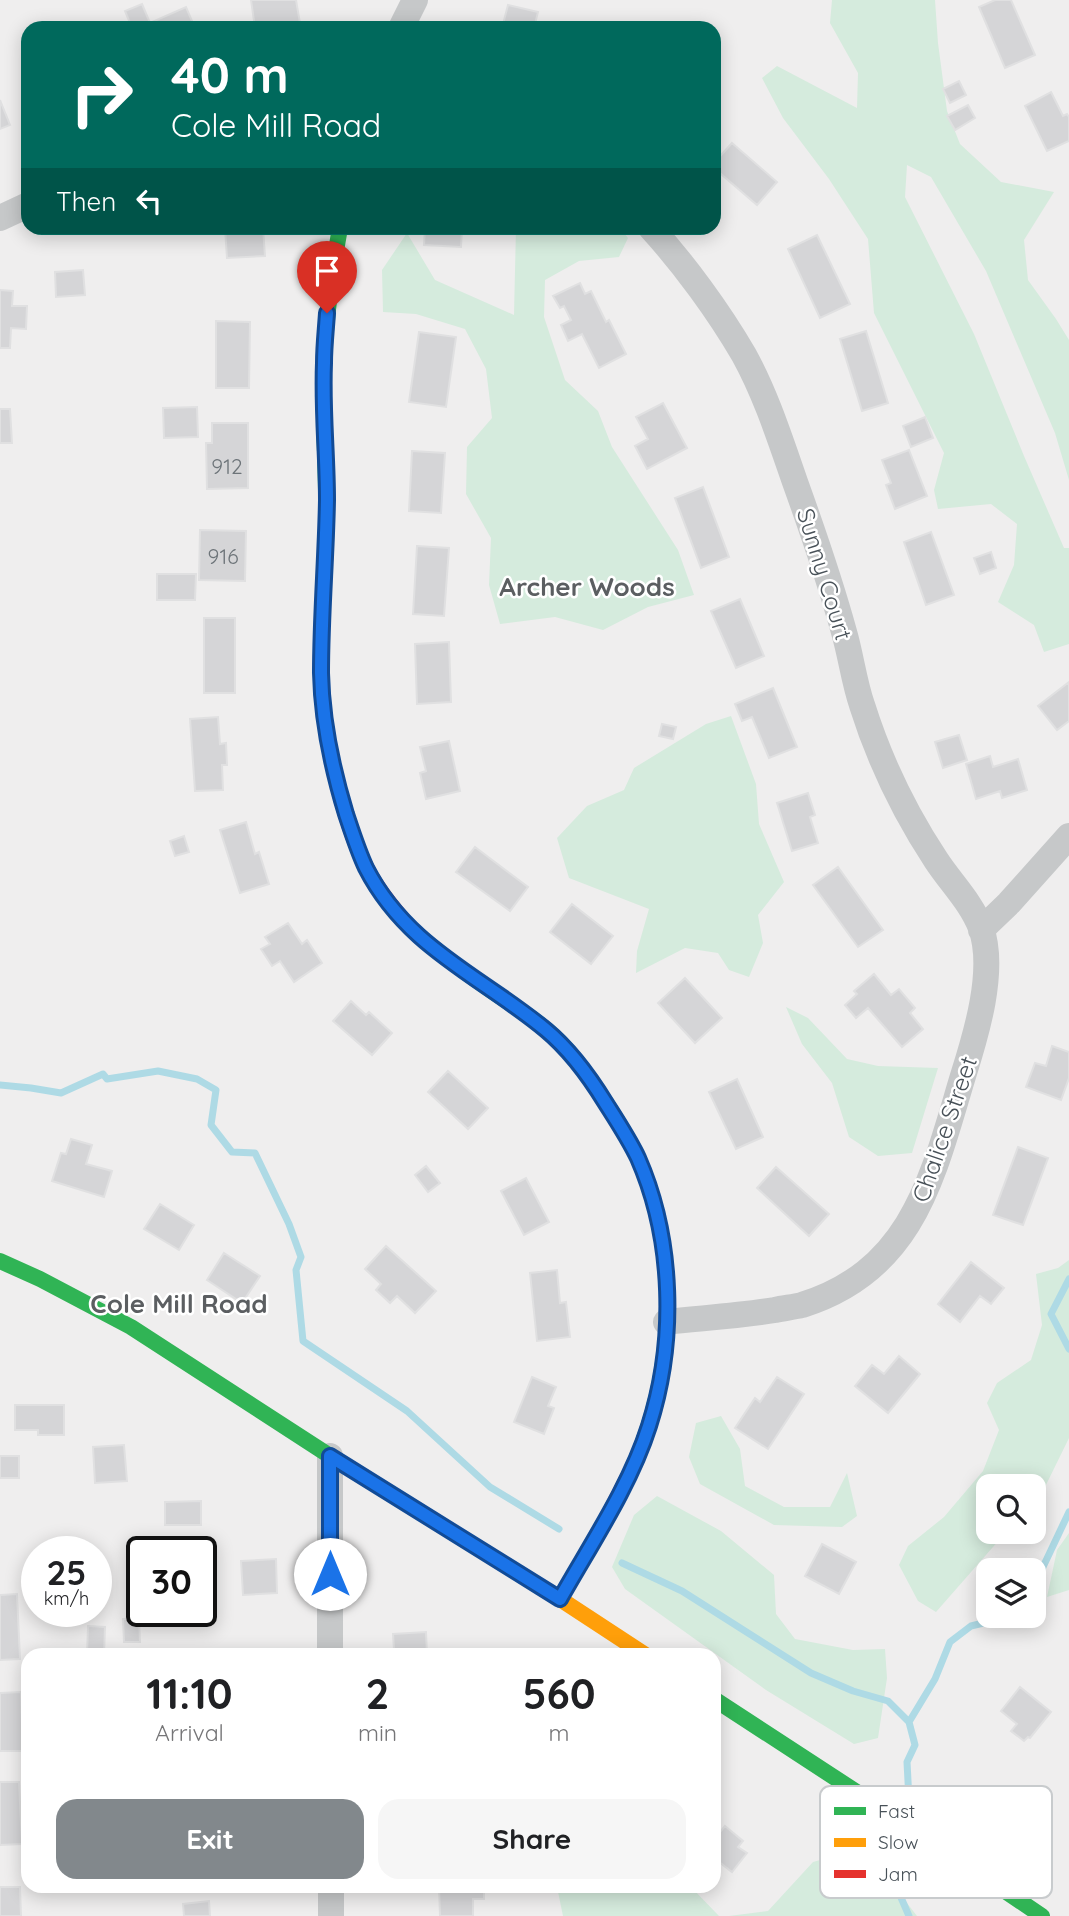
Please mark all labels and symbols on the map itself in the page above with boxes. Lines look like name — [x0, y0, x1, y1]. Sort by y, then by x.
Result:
pin — [297, 241, 357, 313]
house number: 912 — [211, 453, 243, 479]
street label: Sunny Court — [791, 505, 859, 643]
house number: 916 — [208, 543, 238, 569]
district label: Archer Woods — [499, 570, 675, 603]
street label: Chalice Street — [905, 1052, 983, 1206]
district label: Cole Mill Road — [90, 1287, 268, 1320]
speed limit sign: 30 — [126, 1536, 217, 1627]
position arrow — [293, 1537, 367, 1611]
legend — [820, 1786, 1052, 1898]
text: Fast — [878, 1799, 915, 1823]
text: Slow — [878, 1830, 919, 1854]
text: Jam — [878, 1862, 918, 1886]

